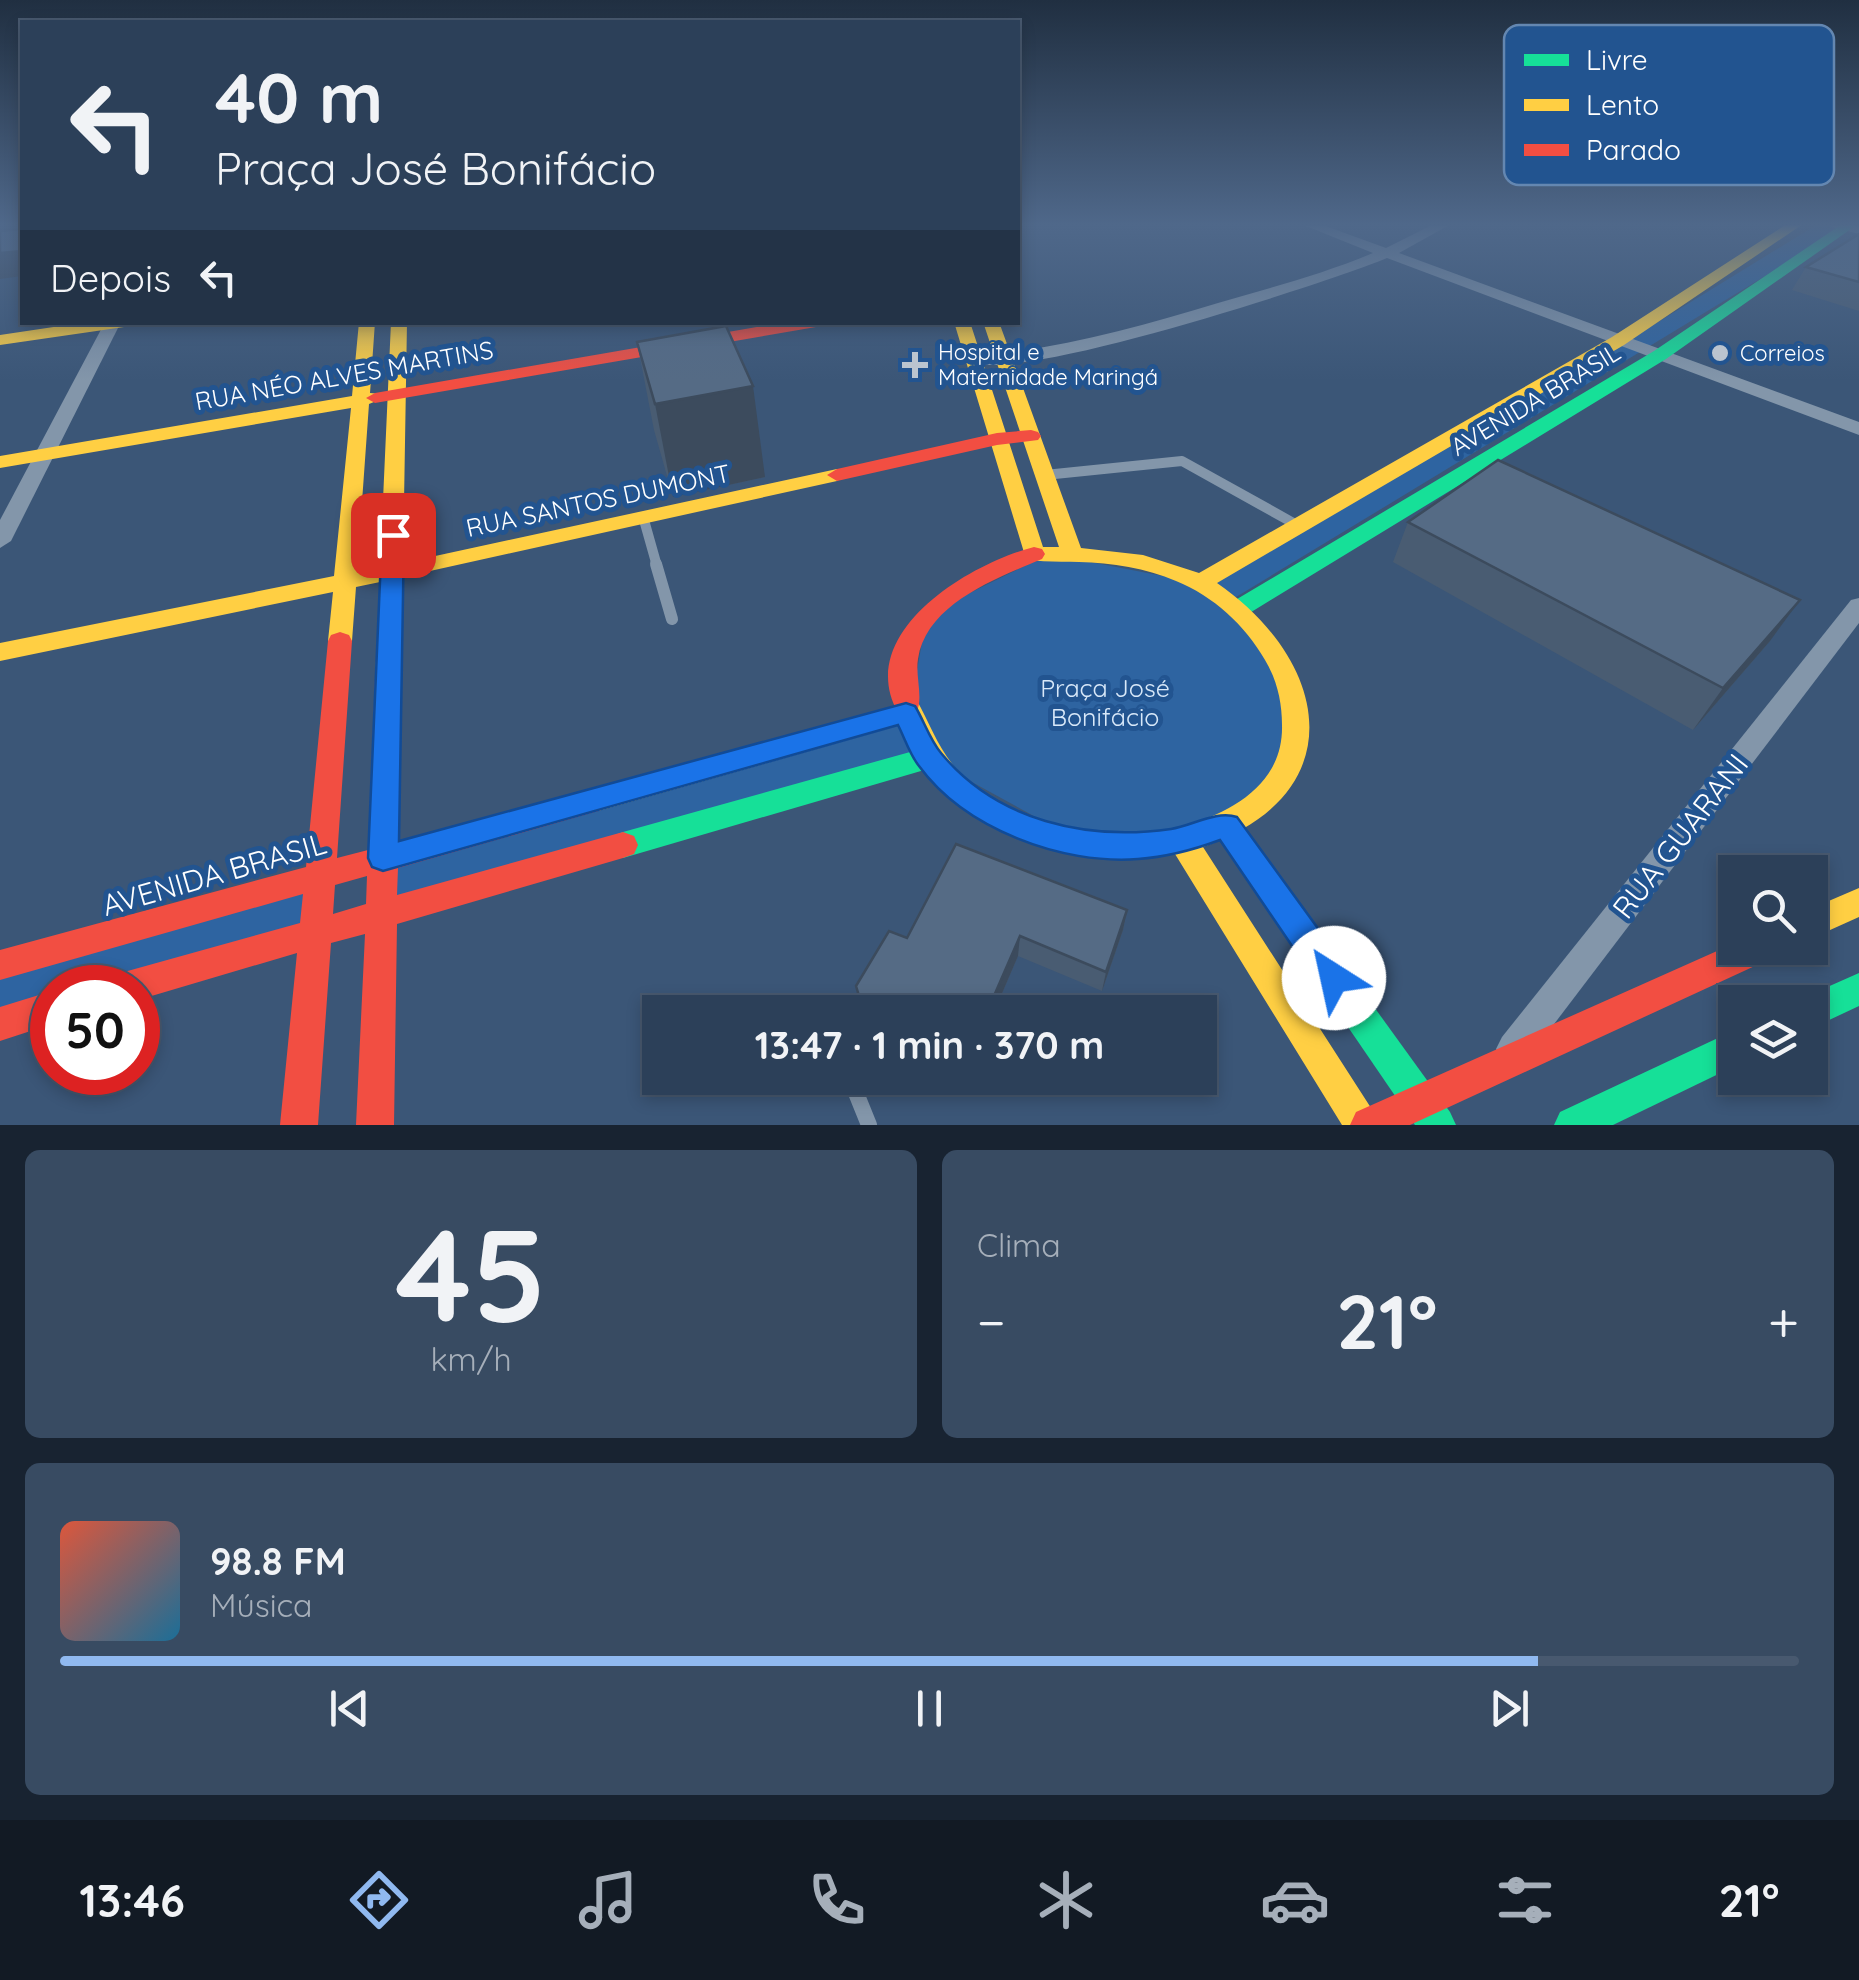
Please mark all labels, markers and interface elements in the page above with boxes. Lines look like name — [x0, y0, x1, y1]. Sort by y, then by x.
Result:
legend — [1504, 25, 1834, 185]
text: Livre — [1586, 42, 1648, 77]
text: 40 m — [215, 53, 383, 141]
icon: left — [50, 60, 180, 190]
text: Lento — [1586, 87, 1659, 122]
text: Parado — [1586, 132, 1681, 167]
text: Praça José Bonifácio — [215, 140, 656, 196]
icon: left — [191, 250, 246, 305]
text: Depois — [50, 254, 171, 302]
street label: RUA NÉO ALVES MARTINS — [192, 333, 496, 417]
street label: AVENIDA BRASIL — [1444, 336, 1626, 462]
place label: Hospital e Maternidade Maringá — [938, 338, 1158, 391]
place label: Correios — [1740, 339, 1825, 367]
marker: Correios — [1709, 342, 1731, 364]
marker: Hospital e Maternidade Maringá — [902, 352, 928, 378]
street label: RUA SANTOS DUMONT — [463, 457, 733, 543]
pin — [351, 493, 436, 578]
icon: arrive — [366, 508, 421, 563]
park label: Praça José Bonifácio — [1040, 672, 1170, 732]
street label: RUA GUARANI — [1604, 746, 1756, 926]
street label: AVENIDA BRASIL — [98, 824, 330, 924]
map controls — [1718, 855, 1828, 1095]
button: search — [1718, 855, 1828, 965]
position arrow — [1282, 926, 1386, 1030]
speed limit sign: 50 — [30, 965, 160, 1095]
button: layers — [1718, 985, 1828, 1095]
text: 13:47 · 1 min · 370 m — [755, 1021, 1104, 1069]
text: 45 — [395, 1192, 547, 1355]
text: Clima — [977, 1225, 1061, 1265]
text: 21° — [1336, 1274, 1437, 1368]
text: − — [977, 1287, 1006, 1356]
text: + — [1768, 1287, 1799, 1356]
text: km/h — [430, 1339, 512, 1379]
text: 98.8 FM — [210, 1537, 346, 1585]
text: Música — [210, 1585, 313, 1625]
icon: previous — [322, 1681, 377, 1736]
icon: pause — [902, 1681, 957, 1736]
icon: next — [1482, 1681, 1537, 1736]
icon: directions — [344, 1865, 414, 1935]
icon: music — [573, 1865, 643, 1935]
icon: phone — [802, 1865, 872, 1935]
icon: climate — [1031, 1865, 1101, 1935]
icon: car — [1260, 1865, 1330, 1935]
icon: filters — [1490, 1865, 1560, 1935]
text: 13:46 — [80, 1872, 185, 1928]
text: 21° — [1719, 1872, 1779, 1928]

